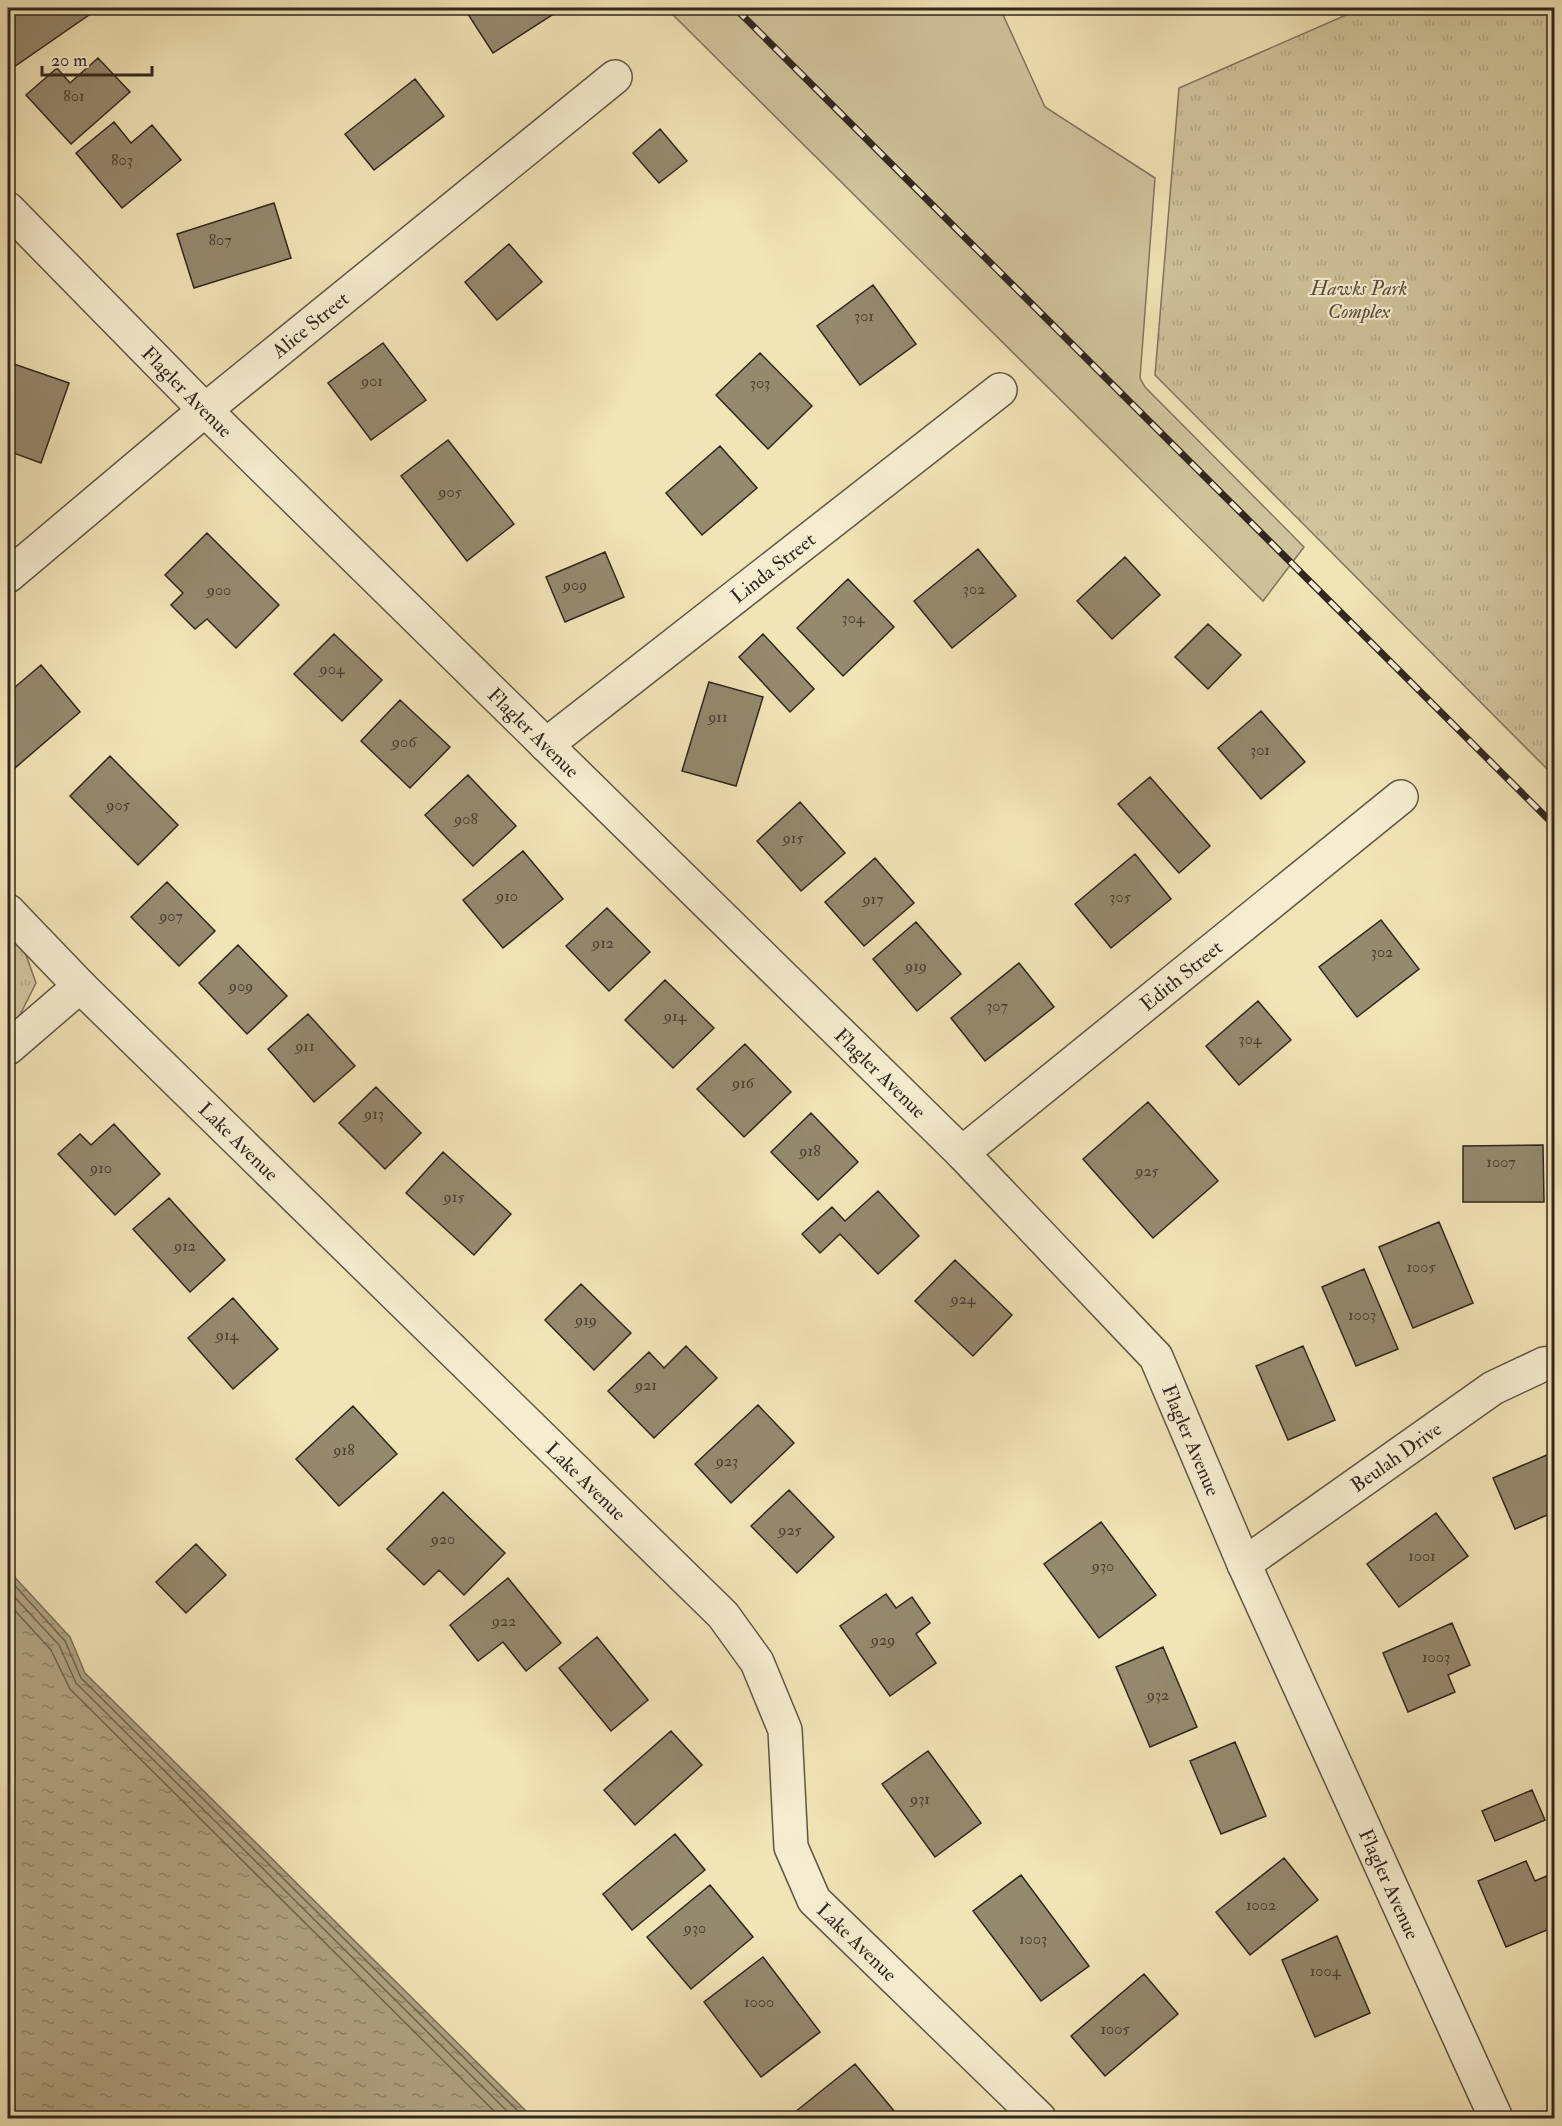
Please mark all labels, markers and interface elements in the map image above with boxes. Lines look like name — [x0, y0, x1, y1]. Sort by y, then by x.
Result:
scale bar — [42, 39, 152, 77]
text: 20 m — [51, 49, 87, 72]
house number: 801 — [63, 86, 85, 106]
house number: 803 — [111, 150, 133, 170]
house number: 807 — [208, 230, 232, 250]
park label: Hawks Park Complex — [1310, 276, 1407, 324]
street label: Alice Street — [266, 286, 354, 364]
house number: 301 — [854, 306, 874, 326]
street label: Flagler Avenue — [137, 341, 238, 443]
house number: 901 — [360, 371, 383, 391]
house number: 303 — [750, 373, 770, 393]
house number: 905 — [437, 482, 462, 502]
street label: Linda Street — [726, 526, 821, 608]
house number: 909 — [562, 575, 587, 595]
house number: 302 — [963, 579, 985, 599]
house number: 900 — [206, 580, 231, 600]
house number: 304 — [842, 608, 866, 628]
house number: 904 — [319, 659, 346, 679]
street label: Flagler Avenue — [483, 682, 585, 783]
house number: 911 — [707, 707, 728, 727]
house number: 906 — [391, 732, 417, 752]
house number: 301 — [1250, 740, 1270, 760]
house number: 905 — [105, 795, 130, 815]
house number: 908 — [453, 809, 478, 829]
house number: 915 — [782, 828, 803, 848]
house number: 910 — [495, 886, 518, 906]
house number: 305 — [1109, 887, 1131, 907]
house number: 917 — [861, 889, 884, 909]
house number: 907 — [158, 906, 184, 926]
house number: 912 — [591, 933, 614, 953]
street label: Edith Street — [1135, 934, 1228, 1016]
house number: 302 — [1371, 942, 1393, 962]
house number: 919 — [904, 956, 927, 976]
house number: 909 — [228, 976, 253, 996]
house number: 307 — [986, 996, 1009, 1016]
house number: 914 — [663, 1006, 688, 1026]
street label: Flagler Avenue — [829, 1023, 932, 1124]
house number: 304 — [1239, 1029, 1263, 1049]
house number: 911 — [294, 1036, 315, 1056]
house number: 916 — [731, 1073, 755, 1093]
street label: Lake Avenue — [193, 1096, 284, 1186]
house number: 913 — [363, 1104, 384, 1124]
house number: 918 — [798, 1141, 821, 1161]
house number: 1007 — [1486, 1152, 1516, 1172]
house number: 910 — [89, 1158, 112, 1178]
house number: 925 — [1134, 1161, 1159, 1181]
house number: 915 — [443, 1187, 464, 1207]
house number: 912 — [173, 1236, 196, 1256]
house number: 1005 — [1406, 1257, 1436, 1277]
house number: 924 — [950, 1289, 977, 1309]
house number: 1003 — [1348, 1305, 1376, 1325]
house number: 919 — [574, 1310, 597, 1330]
house number: 914 — [215, 1325, 240, 1345]
house number: 921 — [634, 1375, 657, 1395]
street label: Flagler Avenue — [1157, 1381, 1226, 1500]
street label: Beulah Drive — [1345, 1416, 1446, 1497]
street label: Lake Avenue — [541, 1436, 632, 1526]
house number: 918 — [332, 1440, 355, 1460]
house number: 923 — [715, 1451, 738, 1471]
house number: 925 — [777, 1520, 802, 1540]
house number: 920 — [430, 1529, 455, 1549]
house number: 1001 — [1408, 1546, 1436, 1566]
house number: 930 — [1091, 1556, 1114, 1576]
house number: 922 — [491, 1611, 516, 1631]
house number: 929 — [870, 1630, 895, 1650]
house number: 1003 — [1422, 1647, 1450, 1667]
house number: 932 — [1146, 1685, 1169, 1705]
house number: 931 — [909, 1789, 930, 1809]
street label: Flagler Avenue — [1354, 1825, 1425, 1943]
house number: 1002 — [1246, 1895, 1276, 1915]
street label: Lake Avenue — [812, 1897, 903, 1986]
house number: 930 — [683, 1918, 706, 1938]
house number: 1003 — [1019, 1929, 1047, 1949]
house number: 1004 — [1310, 1961, 1342, 1981]
house number: 1000 — [744, 1992, 774, 2012]
house number: 1005 — [1100, 2019, 1130, 2039]

